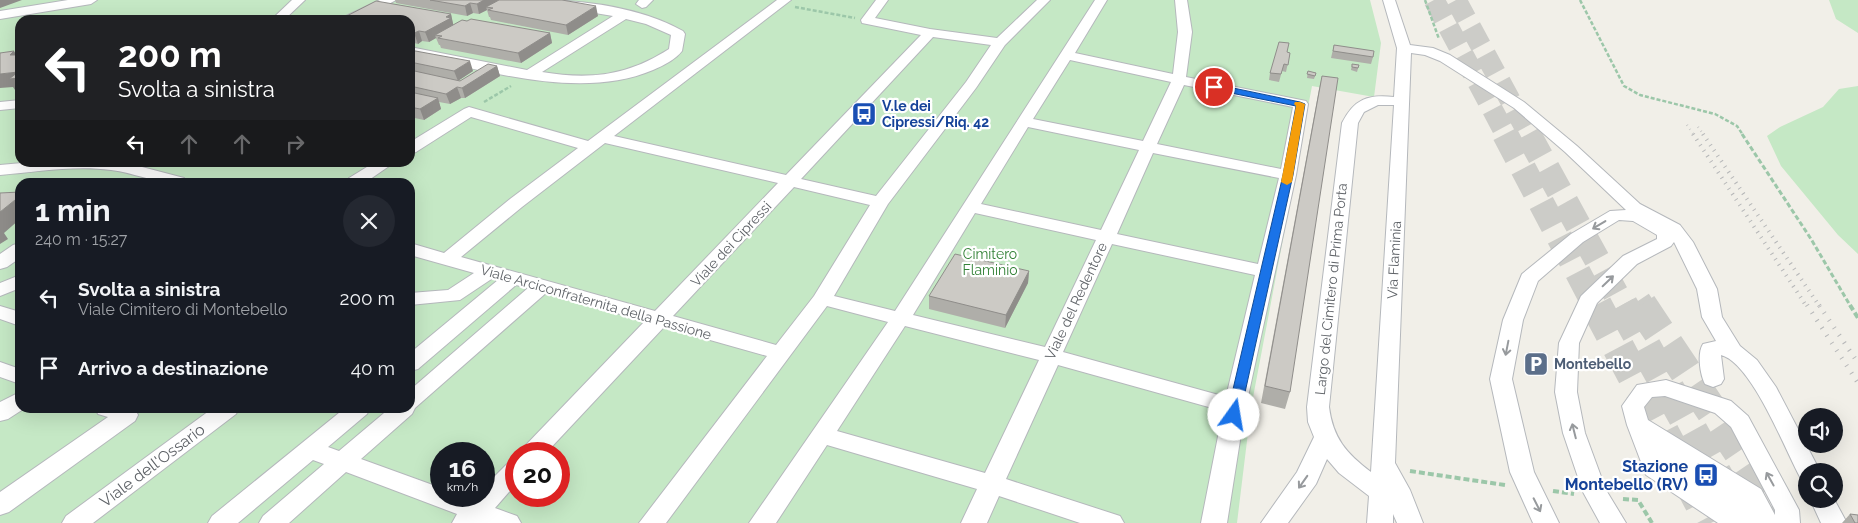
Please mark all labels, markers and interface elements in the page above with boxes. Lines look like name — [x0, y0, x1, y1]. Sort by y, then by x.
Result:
text: 200 m — [118, 34, 222, 75]
icon: left — [35, 35, 100, 100]
pin — [1193, 66, 1235, 108]
icon: arrive — [1200, 73, 1228, 101]
text: Svolta a sinistra — [118, 76, 275, 102]
place label: V.le dei Cipressi/Riq. 42 — [882, 98, 989, 130]
bus stop icon: V.le dei Cipressi/Riq. 42 — [851, 101, 877, 127]
icon: left — [122, 130, 150, 158]
icon: ahead — [175, 130, 203, 158]
icon: ahead — [228, 130, 256, 158]
icon: right — [281, 130, 309, 158]
street label: Largo del Cimitero di Prima Porta — [1312, 182, 1350, 396]
text: 1 min — [35, 193, 111, 228]
button: close — [343, 195, 395, 247]
street label: Viale dei Cipressi — [688, 198, 774, 290]
one-way arrow — [1593, 220, 1607, 230]
street label: Via Flaminia — [1384, 221, 1404, 299]
text: 240 m · 15:27 — [35, 230, 127, 249]
street label: Viale del Redentore — [1042, 240, 1110, 362]
park label: Cimitero Flaminio — [962, 246, 1018, 278]
street label: Viale Arciconfraternita della Passione — [479, 261, 713, 343]
one-way arrow — [1601, 275, 1614, 287]
text: Svolta a sinistra — [78, 278, 220, 300]
icon: left — [35, 284, 63, 312]
text: 200 m — [340, 287, 395, 309]
text: Viale Cimitero di Montebello — [78, 300, 287, 319]
one-way arrow — [1502, 340, 1511, 356]
parking icon: Montebello — [1523, 351, 1549, 377]
icon: arrive — [35, 354, 63, 382]
place label: Montebello — [1554, 356, 1632, 372]
text: Arrivo a destinazione — [78, 357, 268, 379]
text: 40 m — [351, 357, 395, 379]
position arrow — [1207, 388, 1259, 440]
map controls — [1798, 408, 1843, 508]
button: sound — [1798, 408, 1843, 453]
street label: Viale dell'Ossario — [96, 420, 209, 511]
one-way arrow — [1569, 423, 1578, 439]
speed limit sign: 20 — [505, 442, 570, 507]
text: 16 — [449, 453, 476, 483]
place label: Stazione Montebello (RV) — [1565, 457, 1688, 494]
bus stop icon: Stazione Montebello (RV) — [1693, 462, 1719, 488]
button: search — [1798, 463, 1843, 508]
one-way arrow — [1765, 471, 1775, 486]
one-way arrow — [1298, 475, 1308, 489]
text: km/h — [447, 480, 478, 494]
one-way arrow — [1533, 497, 1542, 512]

